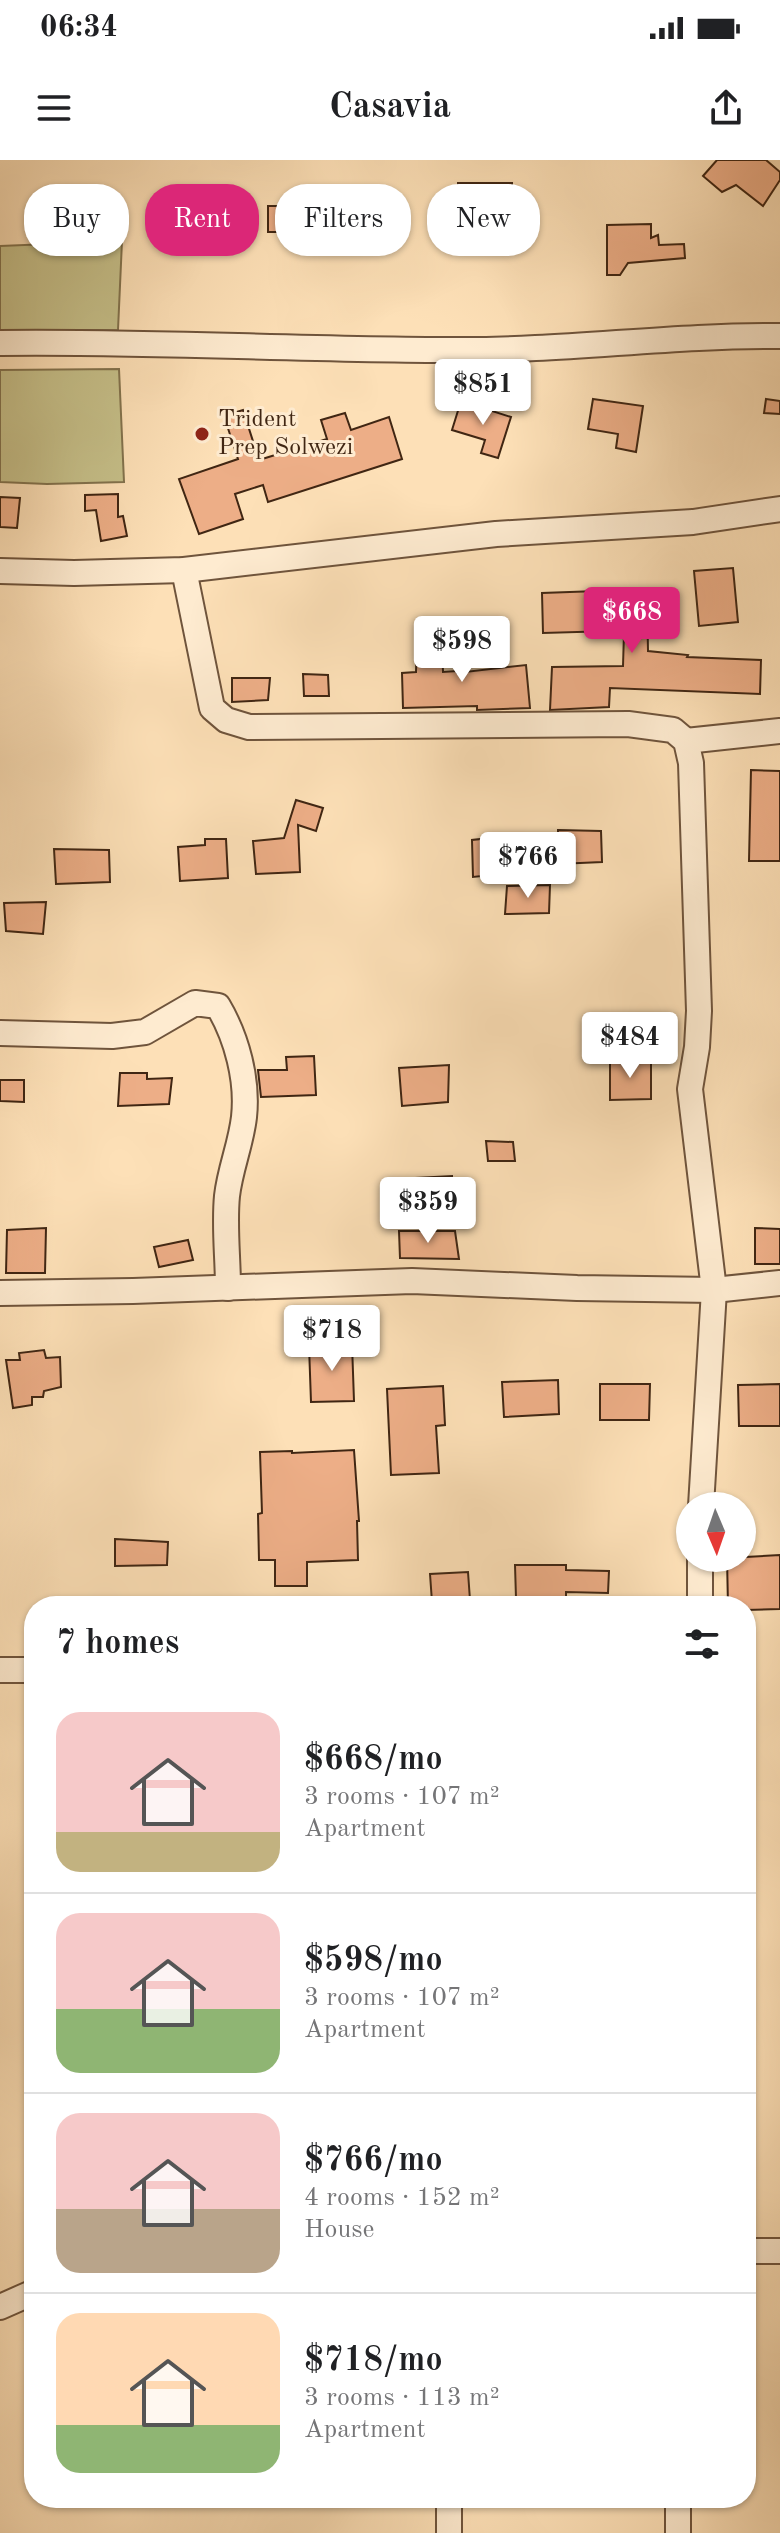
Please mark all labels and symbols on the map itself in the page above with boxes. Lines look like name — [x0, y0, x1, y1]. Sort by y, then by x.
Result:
pin: $851 — [436, 359, 530, 427]
place label: Trident Prep Solwezi — [218, 408, 353, 460]
marker: Trident Prep Solwezi — [193, 425, 211, 443]
pin: $668 — [585, 587, 679, 655]
pin: $598 — [415, 616, 509, 684]
pin: $766 — [481, 832, 575, 900]
pin: $484 — [583, 1012, 677, 1080]
pin: $359 — [381, 1177, 475, 1245]
pin: $718 — [285, 1305, 379, 1373]
north arrow — [676, 1492, 756, 1572]

